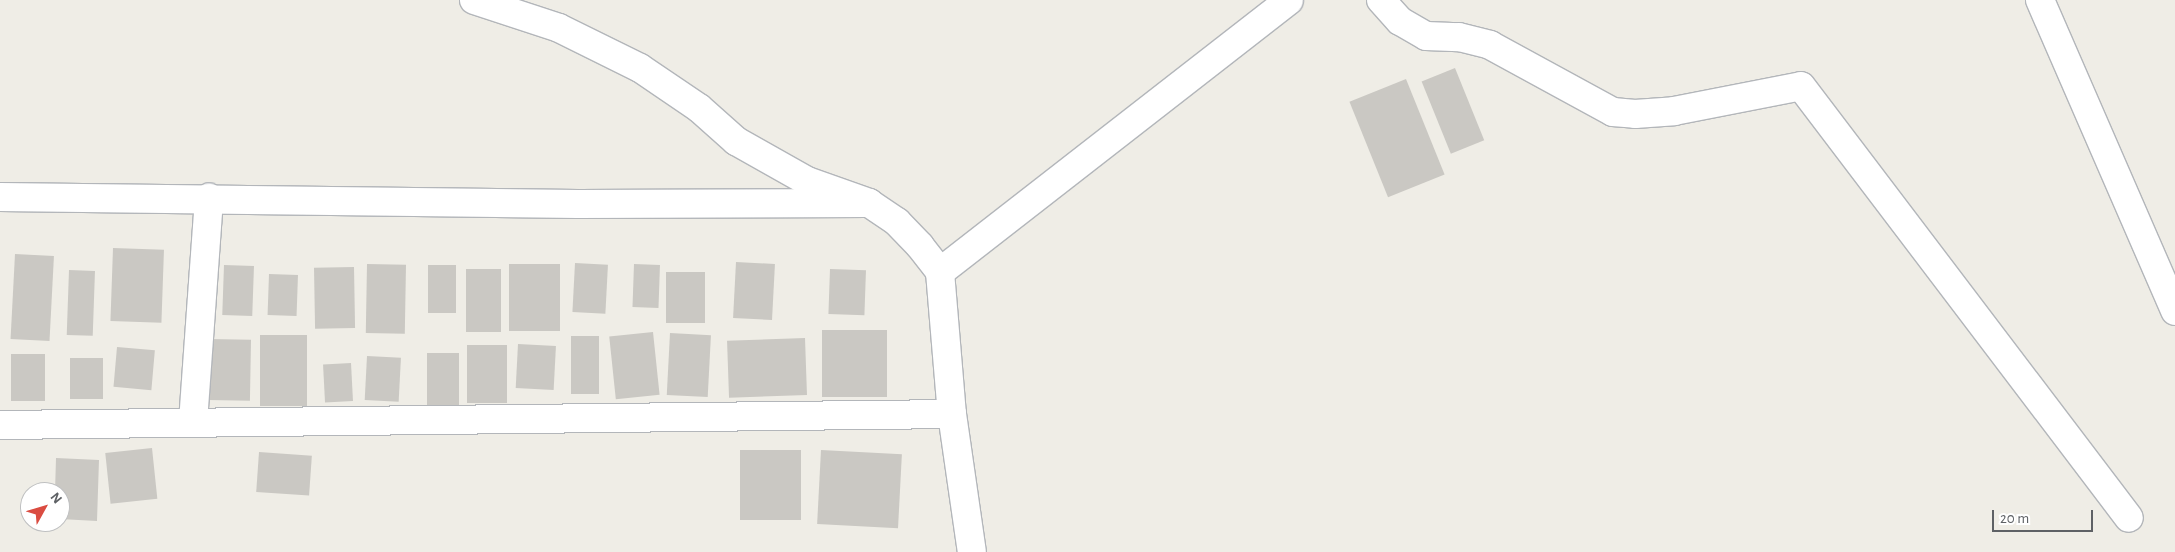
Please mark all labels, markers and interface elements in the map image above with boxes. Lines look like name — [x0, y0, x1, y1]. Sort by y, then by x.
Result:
north arrow — [20, 482, 70, 532]
text: N — [47, 490, 64, 506]
scale bar — [1995, 500, 2096, 532]
text: 20 m — [2000, 511, 2029, 526]

